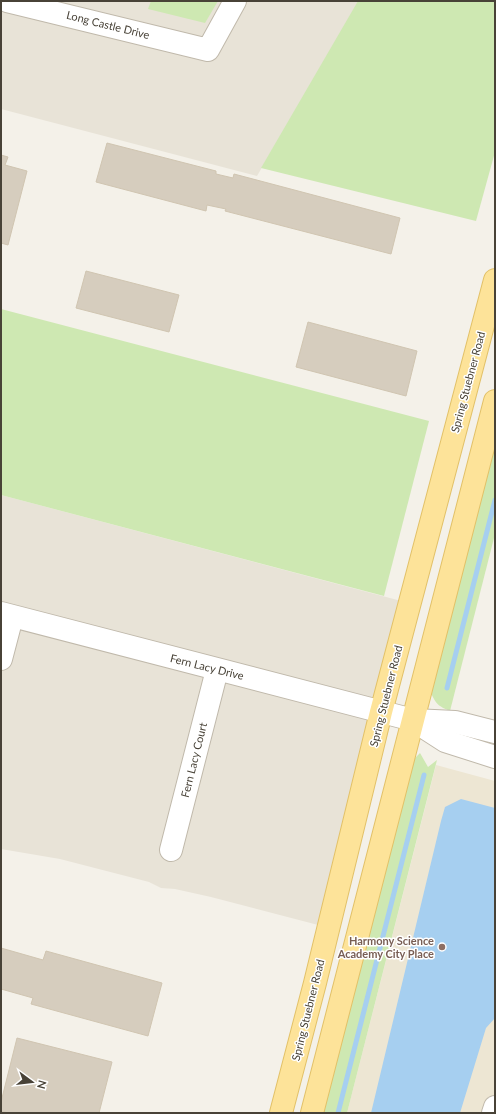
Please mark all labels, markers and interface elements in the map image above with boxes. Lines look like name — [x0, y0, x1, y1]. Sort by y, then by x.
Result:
street label: Long Castle Drive — [65, 8, 151, 41]
street label: Spring Stuebner Road — [448, 330, 487, 434]
street label: Spring Stuebner Road — [367, 644, 404, 748]
street label: Fern Lacy Drive — [169, 651, 245, 682]
street label: Fern Lacy Court — [178, 721, 209, 799]
place label: Harmony Science Academy City Place — [337, 934, 434, 960]
marker: Harmony Science Academy City Place — [437, 942, 447, 952]
street label: Spring Stuebner Road — [289, 958, 326, 1062]
north arrow — [12, 1062, 52, 1102]
text: N — [35, 1079, 50, 1090]

